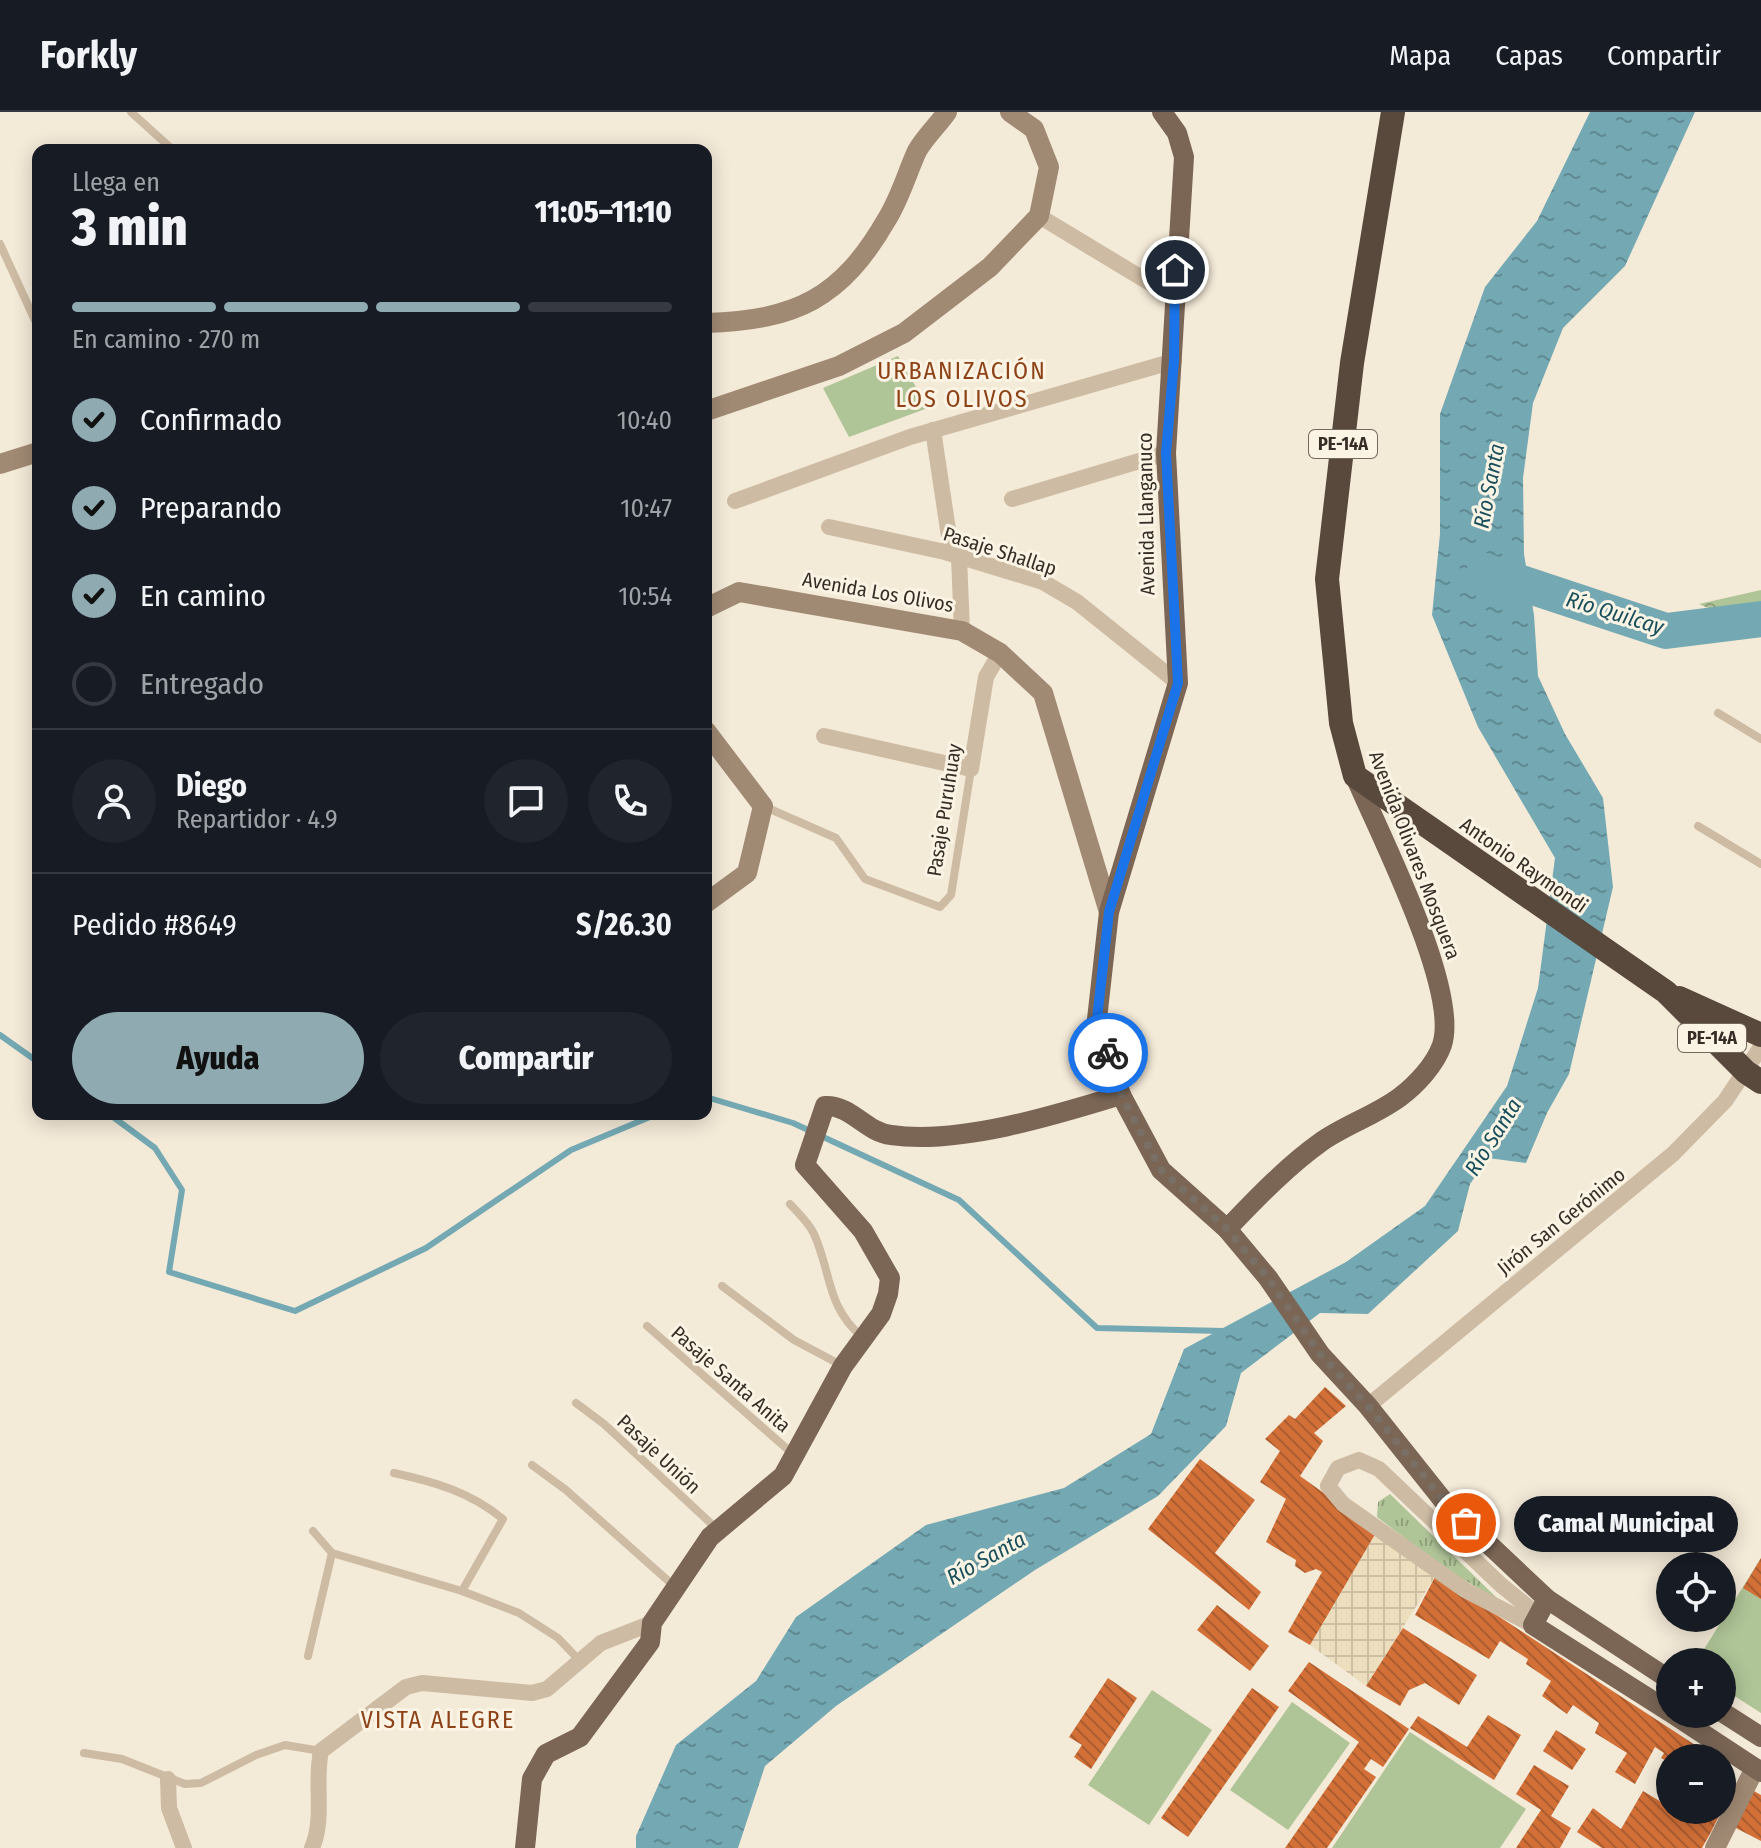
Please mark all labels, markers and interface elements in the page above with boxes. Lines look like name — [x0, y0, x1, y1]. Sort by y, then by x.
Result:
text: Forkly — [40, 32, 137, 78]
text: Mapa — [1389, 39, 1451, 72]
text: Capas — [1495, 39, 1563, 72]
text: Compartir — [1607, 39, 1721, 72]
text: Llega en — [72, 167, 160, 198]
text: 11:05–11:10 — [535, 194, 672, 230]
text: 3 min — [72, 196, 188, 259]
pin — [1141, 236, 1209, 304]
icon: home — [1153, 248, 1197, 292]
text: En camino · 270 m — [72, 324, 260, 355]
district label: URBANIZACIÓN LOS OLIVOS — [877, 357, 1047, 413]
icon: check — [72, 398, 116, 442]
text: Confirmado — [140, 402, 282, 438]
text: 10:40 — [617, 405, 672, 436]
road number: PE-14A — [1309, 430, 1377, 458]
street label: Avenida Llanganuco — [1133, 432, 1159, 596]
water label: Río Santa — [1468, 441, 1510, 531]
icon: check — [72, 486, 116, 530]
text: Preparando — [140, 490, 282, 526]
text: 10:47 — [620, 493, 672, 524]
street label: Pasaje Shallap — [940, 521, 1060, 581]
street label: Avenida Los Olivos — [801, 567, 955, 617]
icon: check — [72, 574, 116, 618]
text: En camino — [140, 578, 266, 614]
text: 10:54 — [618, 581, 672, 612]
water label: Río Quilcay — [1563, 585, 1668, 641]
text: Entregado — [140, 666, 264, 702]
street label: Pasaje Puruhuay — [922, 742, 966, 878]
street label: Avenida Olivares Mosquera — [1364, 747, 1466, 963]
button: person — [72, 759, 156, 843]
button: chat — [484, 759, 568, 843]
button: phone — [588, 759, 672, 843]
text: Diego — [176, 768, 247, 804]
text: Repartidor · 4.9 — [176, 804, 338, 835]
street label: Antonio Raymondi — [1456, 812, 1592, 918]
text: Pedido #8649 — [72, 907, 237, 943]
text: S/26.30 — [576, 907, 672, 943]
button: Ayuda — [72, 1012, 364, 1104]
button: Compartir — [380, 1012, 672, 1104]
courier — [1068, 1013, 1148, 1093]
road number: PE-14A — [1678, 1024, 1746, 1052]
icon: bike — [1086, 1031, 1130, 1075]
water label: Río Santa — [1459, 1093, 1527, 1181]
street label: Jirón San Gerónimo — [1492, 1162, 1630, 1280]
street label: Pasaje Santa Anita — [666, 1321, 796, 1437]
street label: Pasaje Unión — [612, 1409, 706, 1499]
pin — [1432, 1489, 1500, 1557]
callout: Camal Municipal — [1514, 1495, 1738, 1551]
icon: bag — [1444, 1501, 1488, 1545]
text: Camal Municipal — [1538, 1508, 1714, 1539]
water label: Río Santa — [942, 1525, 1030, 1591]
map controls — [1656, 1552, 1736, 1824]
button: locate — [1656, 1552, 1736, 1632]
button: + — [1656, 1648, 1736, 1728]
district label: VISTA ALEGRE — [361, 1706, 515, 1734]
button: − — [1656, 1744, 1736, 1824]

